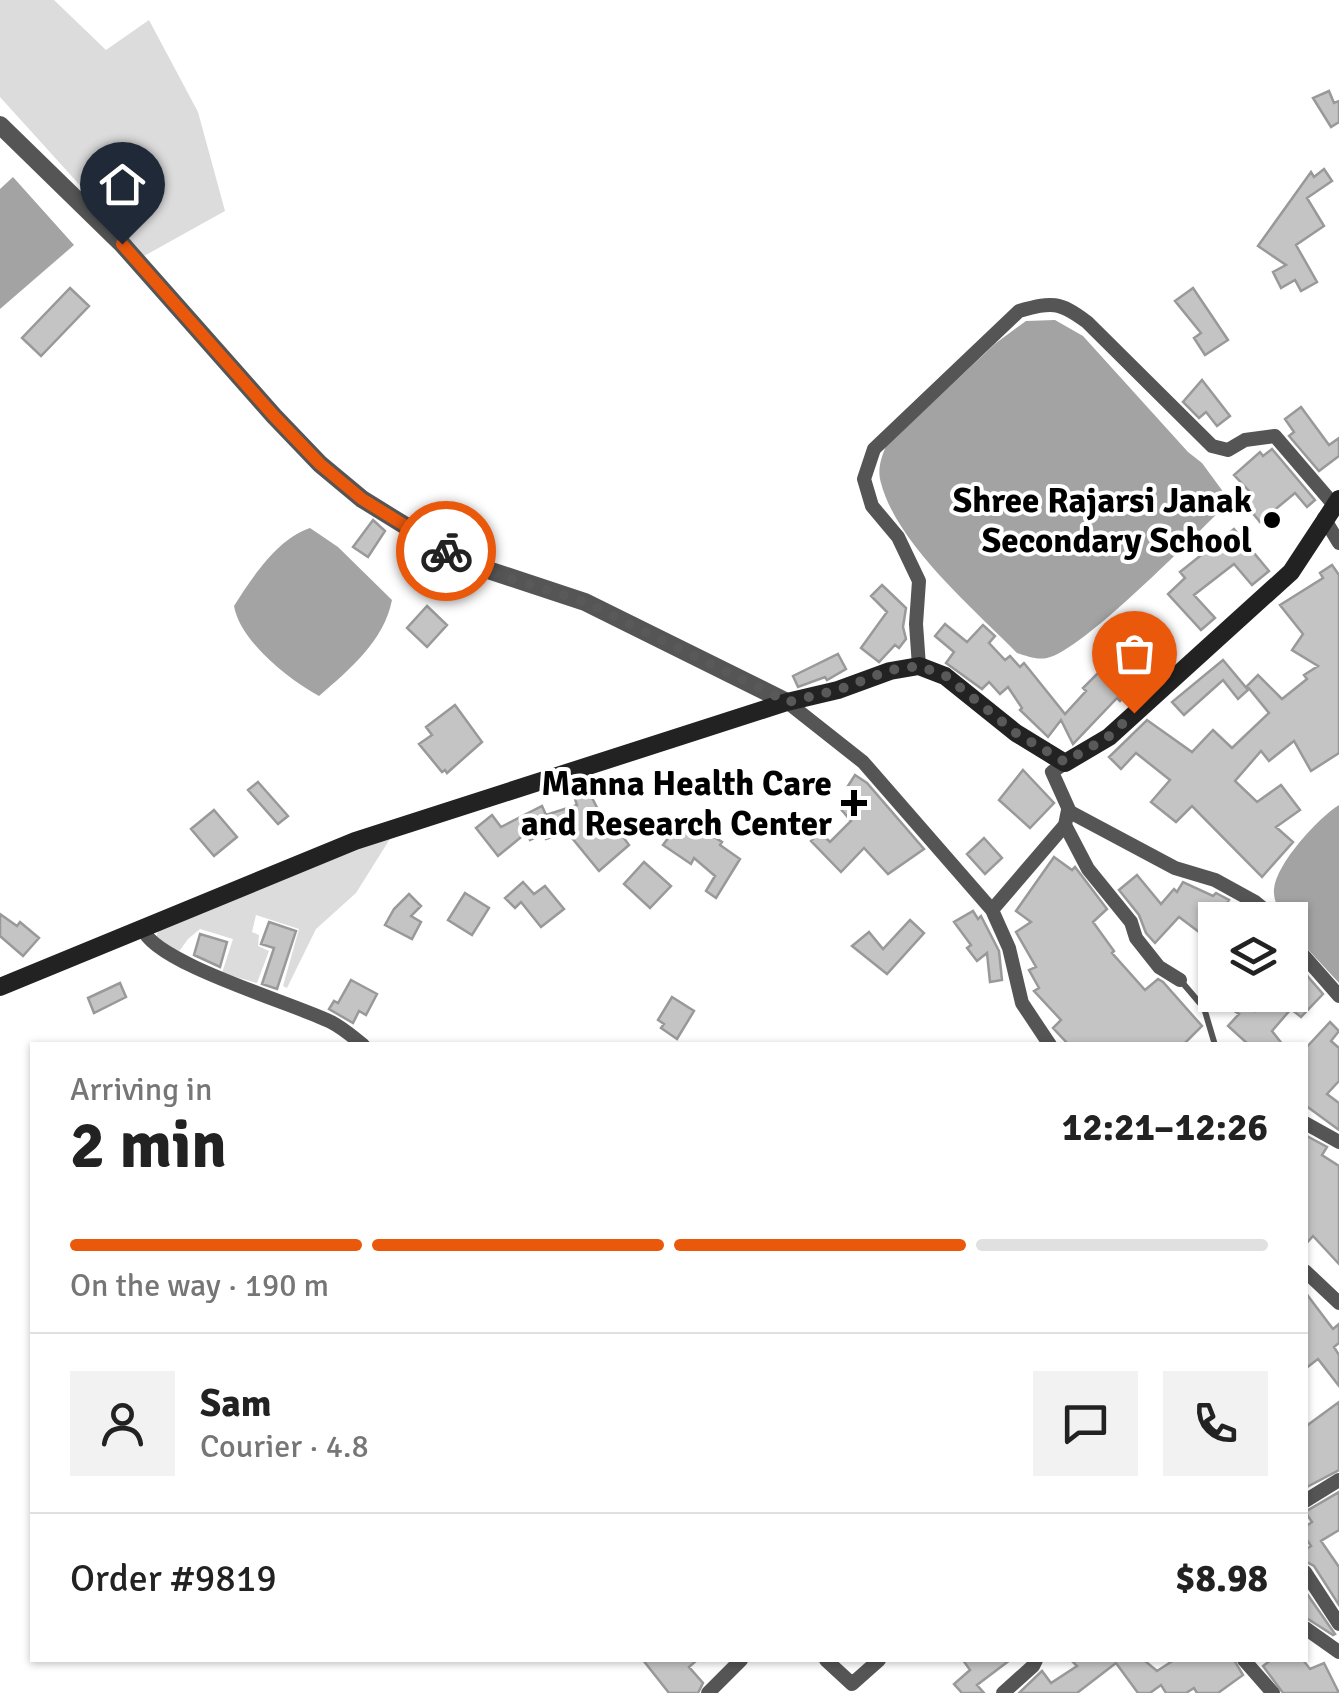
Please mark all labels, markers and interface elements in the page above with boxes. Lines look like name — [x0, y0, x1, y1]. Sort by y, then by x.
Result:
pin — [80, 142, 165, 245]
icon: home — [95, 157, 150, 212]
place label: Shree Rajarsi Janak Secondary School — [953, 479, 1253, 562]
courier — [396, 501, 496, 601]
marker: Shree Rajarsi Janak Secondary School — [1261, 509, 1283, 531]
icon: bike — [419, 524, 474, 579]
pin — [1092, 611, 1177, 714]
icon: bag — [1107, 626, 1162, 681]
place label: Manna Health Care and Research Center — [521, 762, 832, 845]
marker: Manna Health Care and Research Center — [841, 790, 867, 816]
map controls — [1198, 902, 1308, 1012]
button: layers — [1198, 902, 1308, 1012]
text: Arriving in — [70, 1070, 212, 1109]
text: 12:21–12:26 — [1062, 1104, 1268, 1151]
text: 2 min — [70, 1106, 227, 1186]
text: On the way · 190 m — [70, 1266, 329, 1305]
button: person — [70, 1371, 175, 1476]
button: chat — [1033, 1371, 1138, 1476]
button: phone — [1163, 1371, 1268, 1476]
text: Sam — [200, 1380, 271, 1427]
text: Courier · 4.8 — [200, 1427, 369, 1466]
text: Order #9819 — [70, 1555, 277, 1602]
text: $8.98 — [1175, 1555, 1268, 1602]

